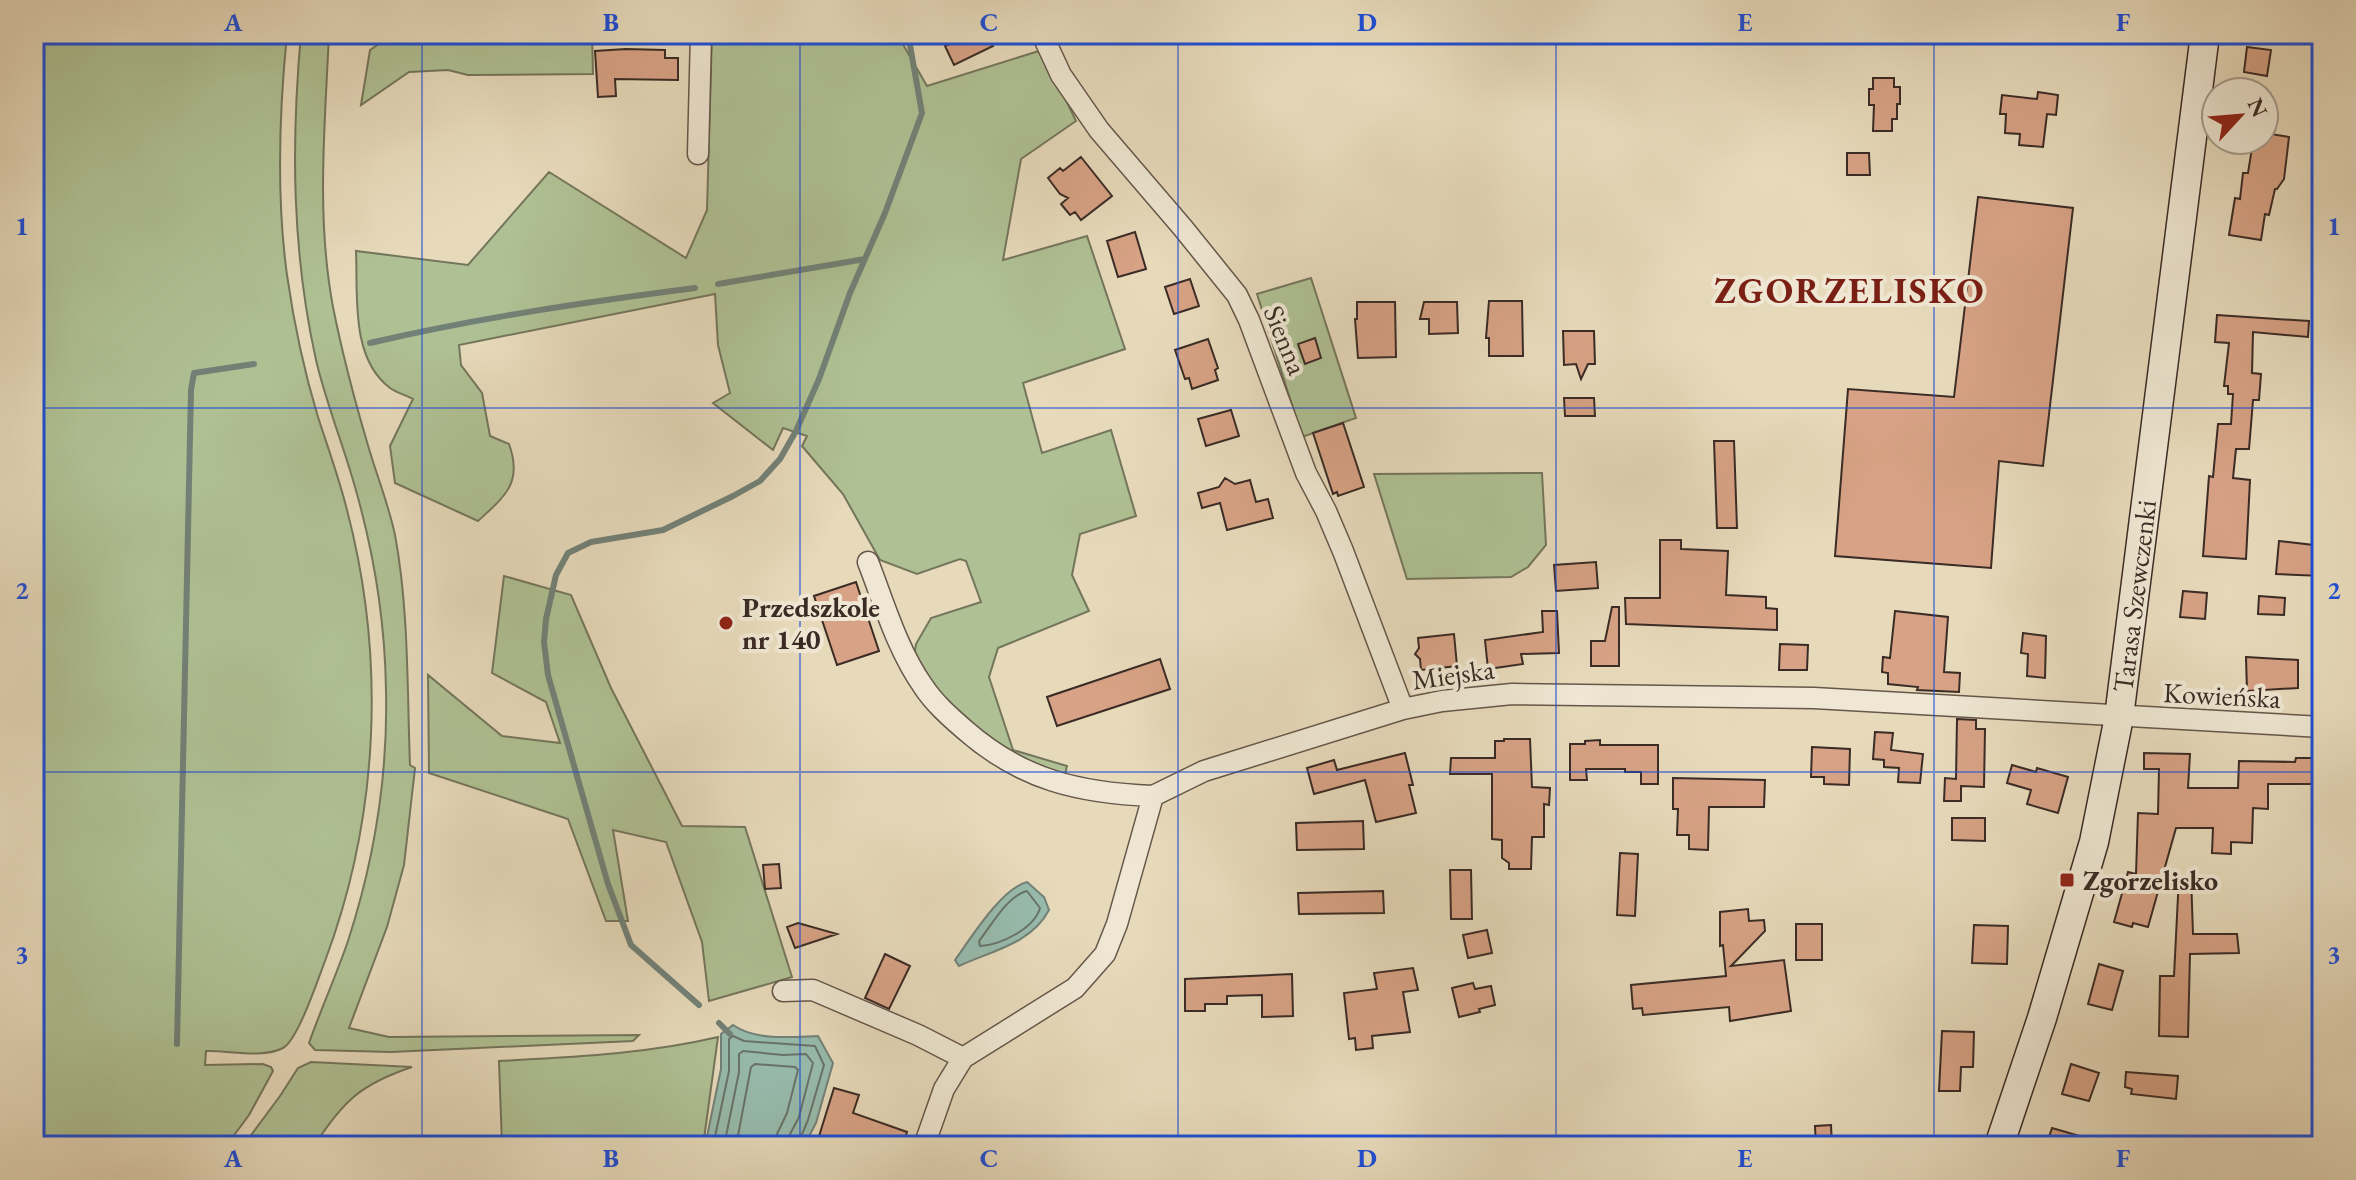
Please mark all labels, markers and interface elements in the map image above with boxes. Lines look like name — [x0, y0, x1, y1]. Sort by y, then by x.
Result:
text: A — [223, 5, 243, 39]
text: B — [603, 5, 619, 39]
text: C — [980, 5, 998, 39]
text: D — [1357, 5, 1377, 39]
text: E — [1738, 5, 1753, 39]
text: F — [2116, 5, 2130, 39]
north arrow — [2200, 76, 2280, 156]
text: N — [2241, 93, 2275, 122]
text: 1 — [15, 209, 29, 243]
text: 1 — [2327, 209, 2341, 243]
district label: ZGORZELISKO — [1714, 267, 1986, 314]
street label: Sienna — [1256, 300, 1316, 381]
street label: Tarasa Szewczenki — [2104, 498, 2164, 694]
text: 2 — [15, 573, 29, 607]
text: 2 — [2327, 573, 2341, 607]
place label: Przedszkole nr 140 — [742, 589, 880, 657]
marker: Przedszkole nr 140 — [717, 614, 735, 632]
street label: Miejska — [1410, 650, 1497, 698]
street label: Kowieńska — [2162, 674, 2282, 716]
place label: Zgorzelisko — [2083, 862, 2218, 898]
marker: Zgorzelisko — [2058, 871, 2076, 889]
text: 3 — [15, 937, 29, 971]
text: 3 — [2327, 937, 2341, 971]
text: A — [223, 1141, 243, 1175]
text: B — [603, 1141, 619, 1175]
text: C — [980, 1141, 998, 1175]
text: D — [1357, 1141, 1377, 1175]
text: E — [1738, 1141, 1753, 1175]
text: F — [2116, 1141, 2130, 1175]

